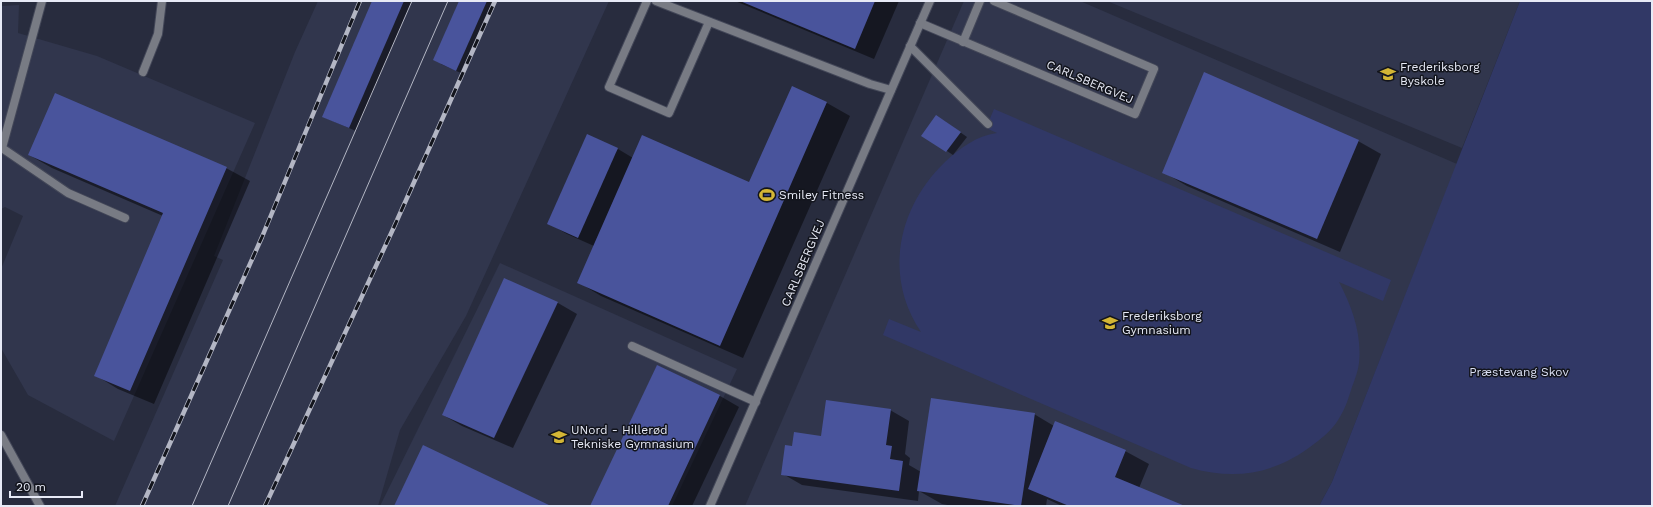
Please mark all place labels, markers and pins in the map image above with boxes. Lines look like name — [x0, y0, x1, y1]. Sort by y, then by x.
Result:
place label: Frederiksborg Byskole — [1400, 60, 1480, 88]
school or university icon: Frederiksborg Byskole — [1379, 65, 1397, 83]
sports icon: Smiley Fitness — [758, 186, 776, 204]
place label: Smiley Fitness — [779, 188, 864, 202]
place label: Frederiksborg Gymnasium — [1122, 309, 1202, 337]
school or university icon: Frederiksborg Gymnasium — [1101, 314, 1119, 332]
place label: UNord - Hillerød Tekniske Gymnasium — [571, 423, 694, 451]
school or university icon: UNord - Hillerød Tekniske Gymnasium — [550, 428, 568, 446]

